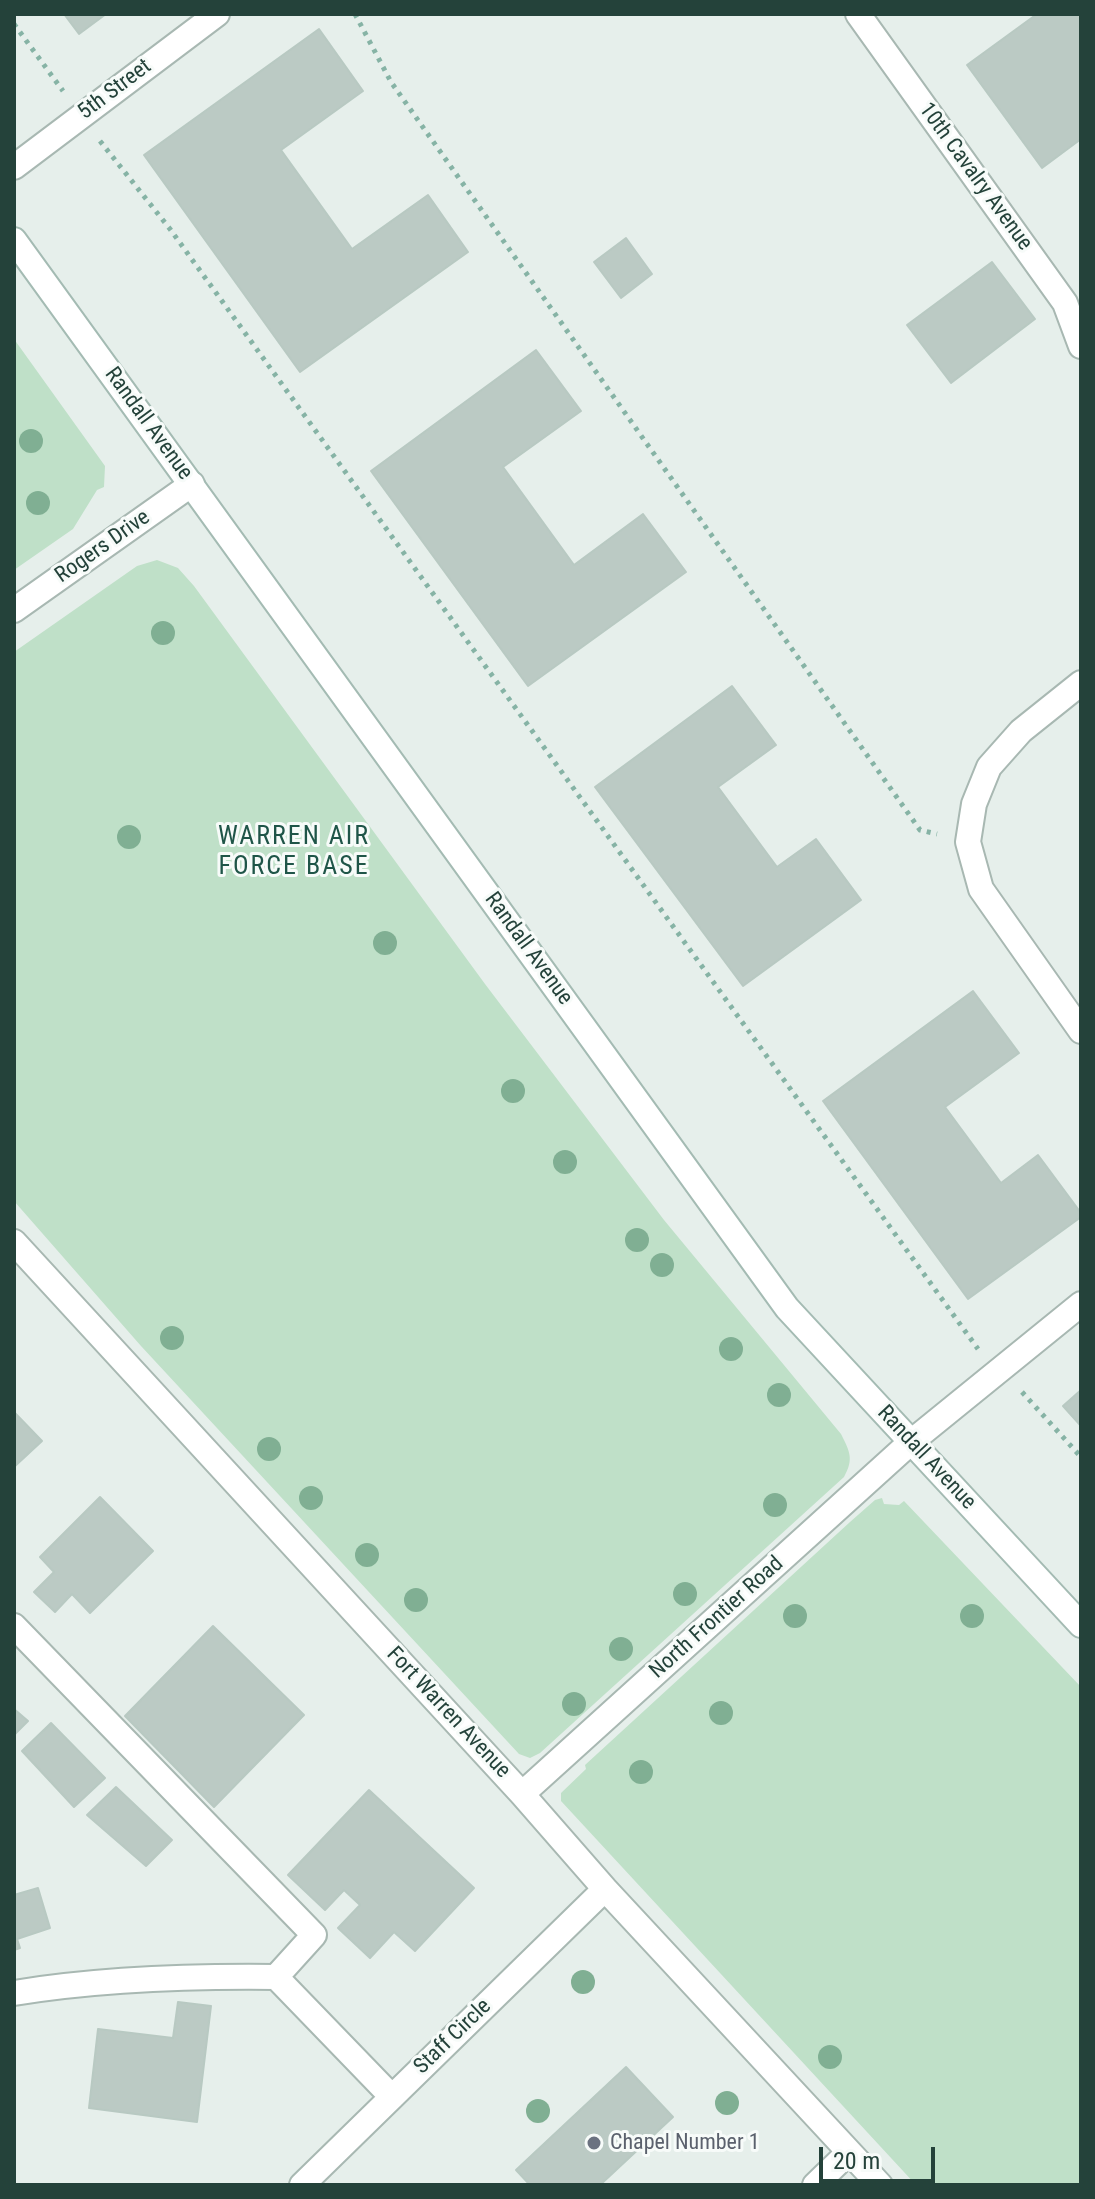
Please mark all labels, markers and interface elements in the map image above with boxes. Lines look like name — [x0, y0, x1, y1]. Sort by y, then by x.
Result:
street label: 5th Street — [73, 54, 157, 126]
street label: 10th Cavalry Avenue — [913, 98, 1037, 256]
street label: Randall Avenue — [98, 363, 198, 485]
street label: Rogers Drive — [51, 505, 155, 589]
district label: WARREN AIR FORCE BASE — [218, 821, 370, 882]
street label: Randall Avenue — [478, 888, 578, 1010]
street label: Randall Avenue — [871, 1400, 981, 1516]
street label: North Frontier Road — [645, 1551, 789, 1685]
street label: Fort Warren Avenue — [380, 1642, 516, 1784]
street label: Staff Circle — [409, 1994, 497, 2080]
place label: Chapel Number 1 — [610, 2130, 759, 2156]
scale bar — [823, 2131, 939, 2181]
marker: Chapel Number 1 — [585, 2134, 603, 2152]
text: 20 m — [833, 2147, 880, 2175]

